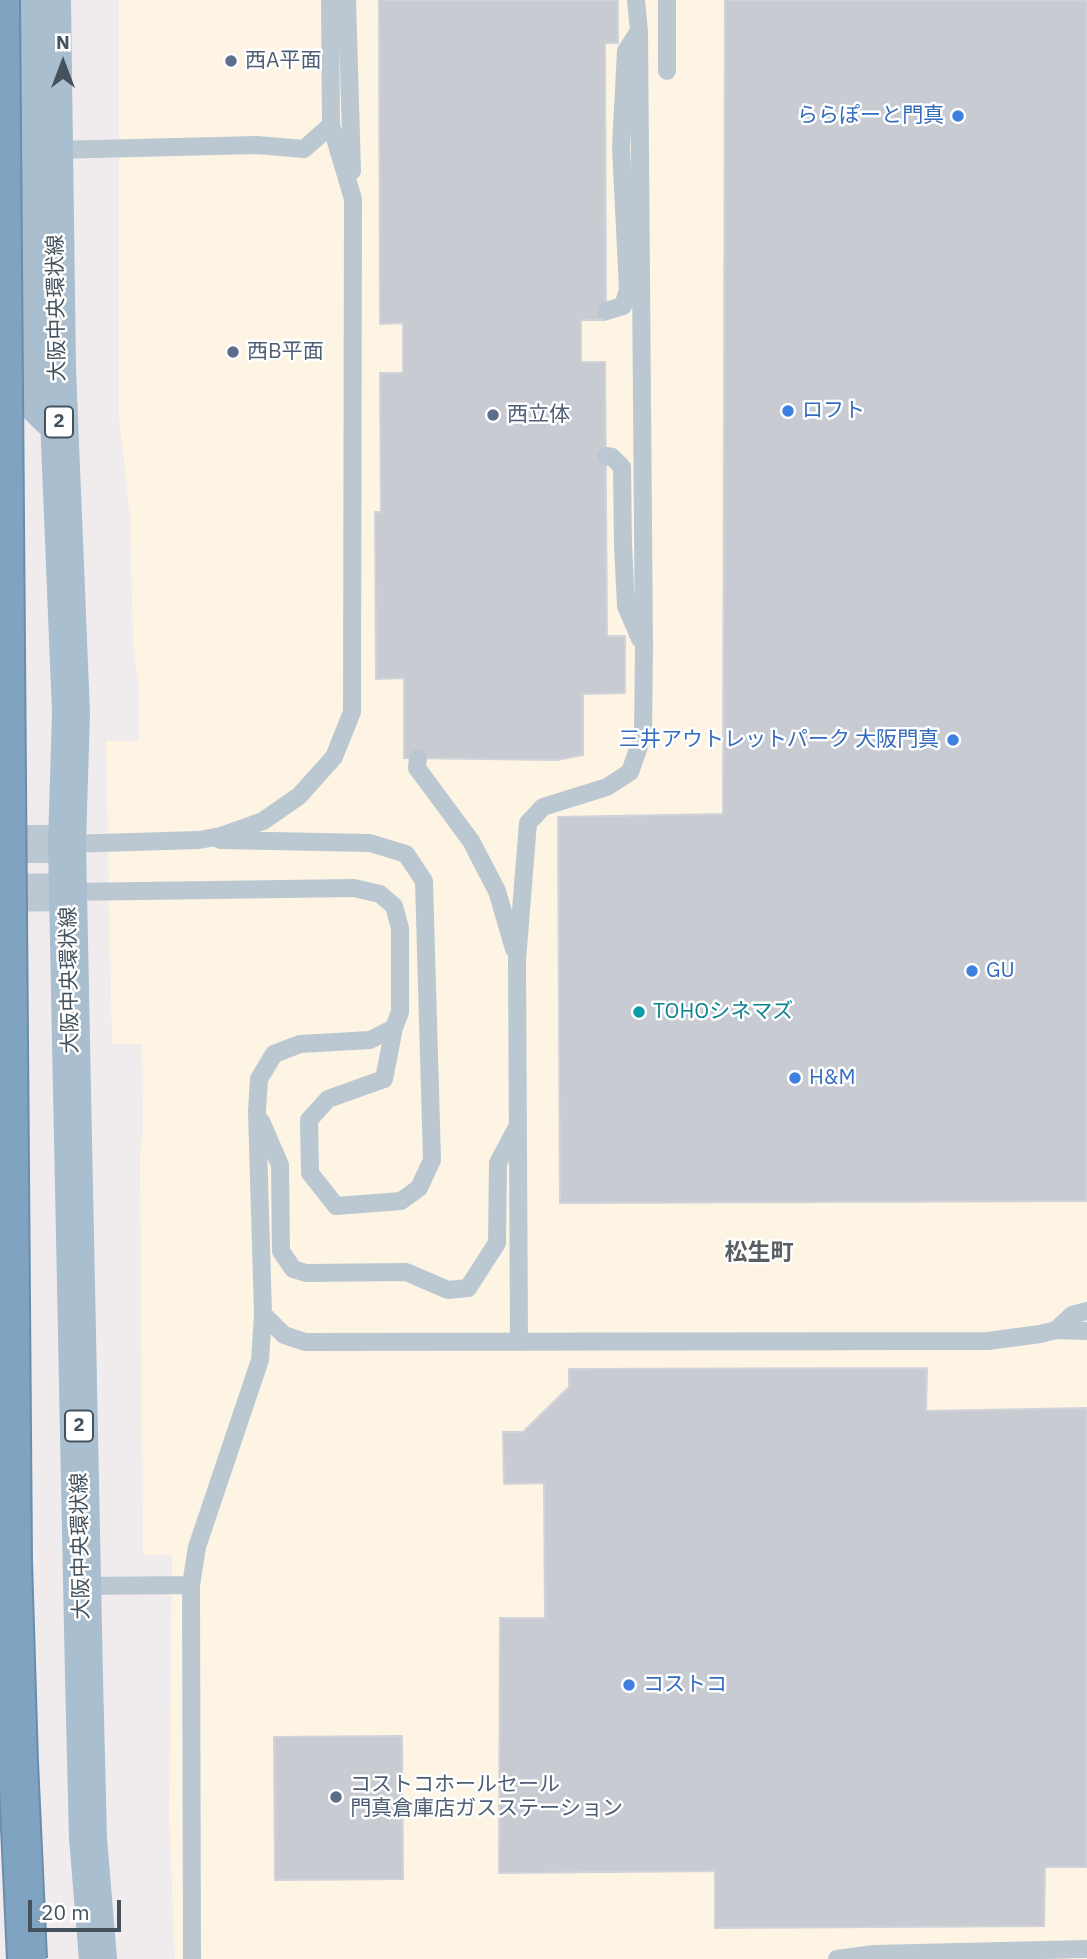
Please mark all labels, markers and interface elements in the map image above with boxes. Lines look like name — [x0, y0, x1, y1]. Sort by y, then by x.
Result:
north arrow — [28, 28, 98, 98]
text: N — [56, 30, 70, 54]
place label: 西A平面 — [245, 48, 321, 74]
marker: 西A平面 — [223, 53, 239, 69]
place label: ららぽーと門真 — [797, 103, 944, 129]
marker: ららぽーと門真 — [950, 108, 966, 124]
street label: 大阪中央環状線 — [43, 234, 71, 382]
place label: 西B平面 — [247, 339, 324, 365]
marker: 西B平面 — [225, 344, 241, 360]
place label: ロフト — [802, 398, 865, 424]
place label: 西立体 — [507, 402, 570, 428]
marker: ロフト — [780, 403, 796, 419]
road number: 2 — [45, 406, 73, 438]
marker: 西立体 — [485, 407, 501, 423]
place label: 三井アウトレットパーク 大阪門真 — [619, 727, 939, 753]
marker: 三井アウトレットパーク 大阪門真 — [945, 732, 961, 748]
street label: 大阪中央環状線 — [56, 906, 84, 1054]
place label: GU — [986, 958, 1015, 984]
marker: GU — [964, 963, 980, 979]
place label: TOHOシネマズ — [653, 999, 793, 1025]
marker: TOHOシネマズ — [631, 1004, 647, 1020]
place label: H&M — [809, 1065, 855, 1091]
marker: H&M — [787, 1070, 803, 1086]
district label: 松生町 — [725, 1239, 793, 1267]
road number: 2 — [65, 1410, 93, 1442]
street label: 大阪中央環状線 — [67, 1472, 95, 1620]
place label: コストコ — [643, 1672, 727, 1698]
marker: コストコ — [621, 1677, 637, 1693]
place label: コストコホールセール 門真倉庫店ガスステーション — [350, 1772, 623, 1822]
marker: コストコホールセール 門真倉庫店ガスステーション — [328, 1789, 344, 1805]
scale bar — [32, 1885, 124, 1929]
text: 20 m — [41, 1898, 90, 1926]

